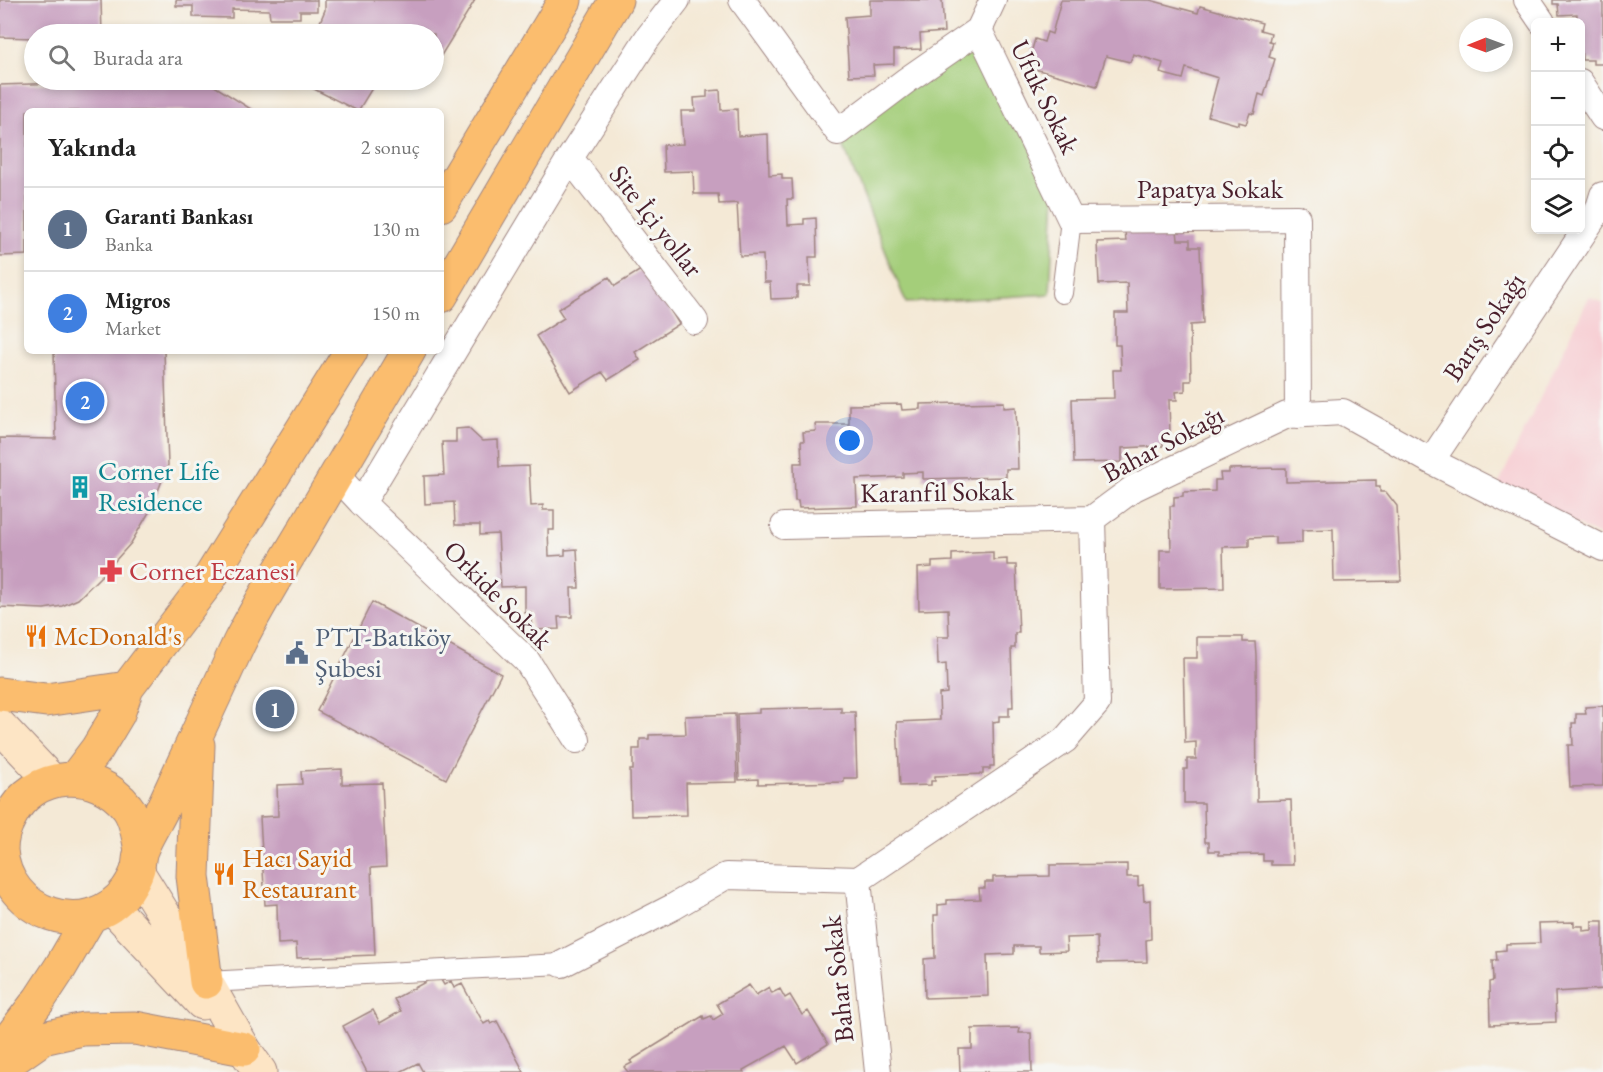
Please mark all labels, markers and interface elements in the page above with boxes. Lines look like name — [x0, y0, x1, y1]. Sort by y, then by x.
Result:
north arrow — [1459, 18, 1513, 72]
map controls — [1531, 18, 1585, 234]
button: + — [1531, 18, 1585, 72]
search box — [24, 24, 444, 90]
street label: Ufuk Sokak — [1003, 34, 1088, 160]
icon: search — [45, 41, 78, 74]
text: Burada ara — [93, 43, 183, 72]
button: − — [1531, 72, 1585, 126]
button: locate — [1531, 126, 1585, 180]
text: Yakında — [48, 130, 136, 164]
text: 2 sonuç — [361, 134, 420, 160]
street label: Site İçi yollar — [602, 158, 711, 284]
street label: Papatya Sokak — [1137, 171, 1283, 206]
button: layers — [1531, 180, 1585, 234]
text: Garanti Bankası — [105, 202, 253, 231]
text: 1 — [62, 216, 73, 242]
text: 130 m — [372, 216, 420, 242]
text: Banka — [105, 231, 153, 257]
street label: Barış Sokağı — [1434, 265, 1533, 388]
text: Migros — [105, 286, 171, 315]
text: 2 — [62, 300, 73, 326]
text: 150 m — [372, 300, 420, 326]
text: Market — [105, 315, 161, 341]
pin: 2 — [66, 378, 104, 424]
street label: Bahar Sokağı — [1096, 397, 1230, 490]
your location — [835, 426, 864, 455]
place label: Corner Life Residence — [98, 453, 220, 519]
street label: Karanfil Sokak — [860, 473, 1015, 510]
building icon: Corner Life Residence — [67, 474, 93, 500]
street label: Orkide Sokak — [436, 533, 560, 657]
place label: Corner Eczanesi — [129, 553, 296, 588]
pharmacy icon: Corner Eczanesi — [98, 558, 124, 584]
place label: McDonald's — [54, 618, 182, 653]
place label: PTT-Batıköy Şubesi — [315, 619, 451, 685]
restaurant icon: McDonald's — [23, 623, 49, 649]
public building icon: PTT-Batıköy Şubesi — [284, 640, 310, 666]
pin: 1 — [256, 686, 294, 732]
place label: Hacı Sayid Restaurant — [242, 840, 357, 906]
restaurant icon: Hacı Sayid Restaurant — [211, 861, 237, 887]
street label: Bahar Sokak — [813, 914, 862, 1044]

